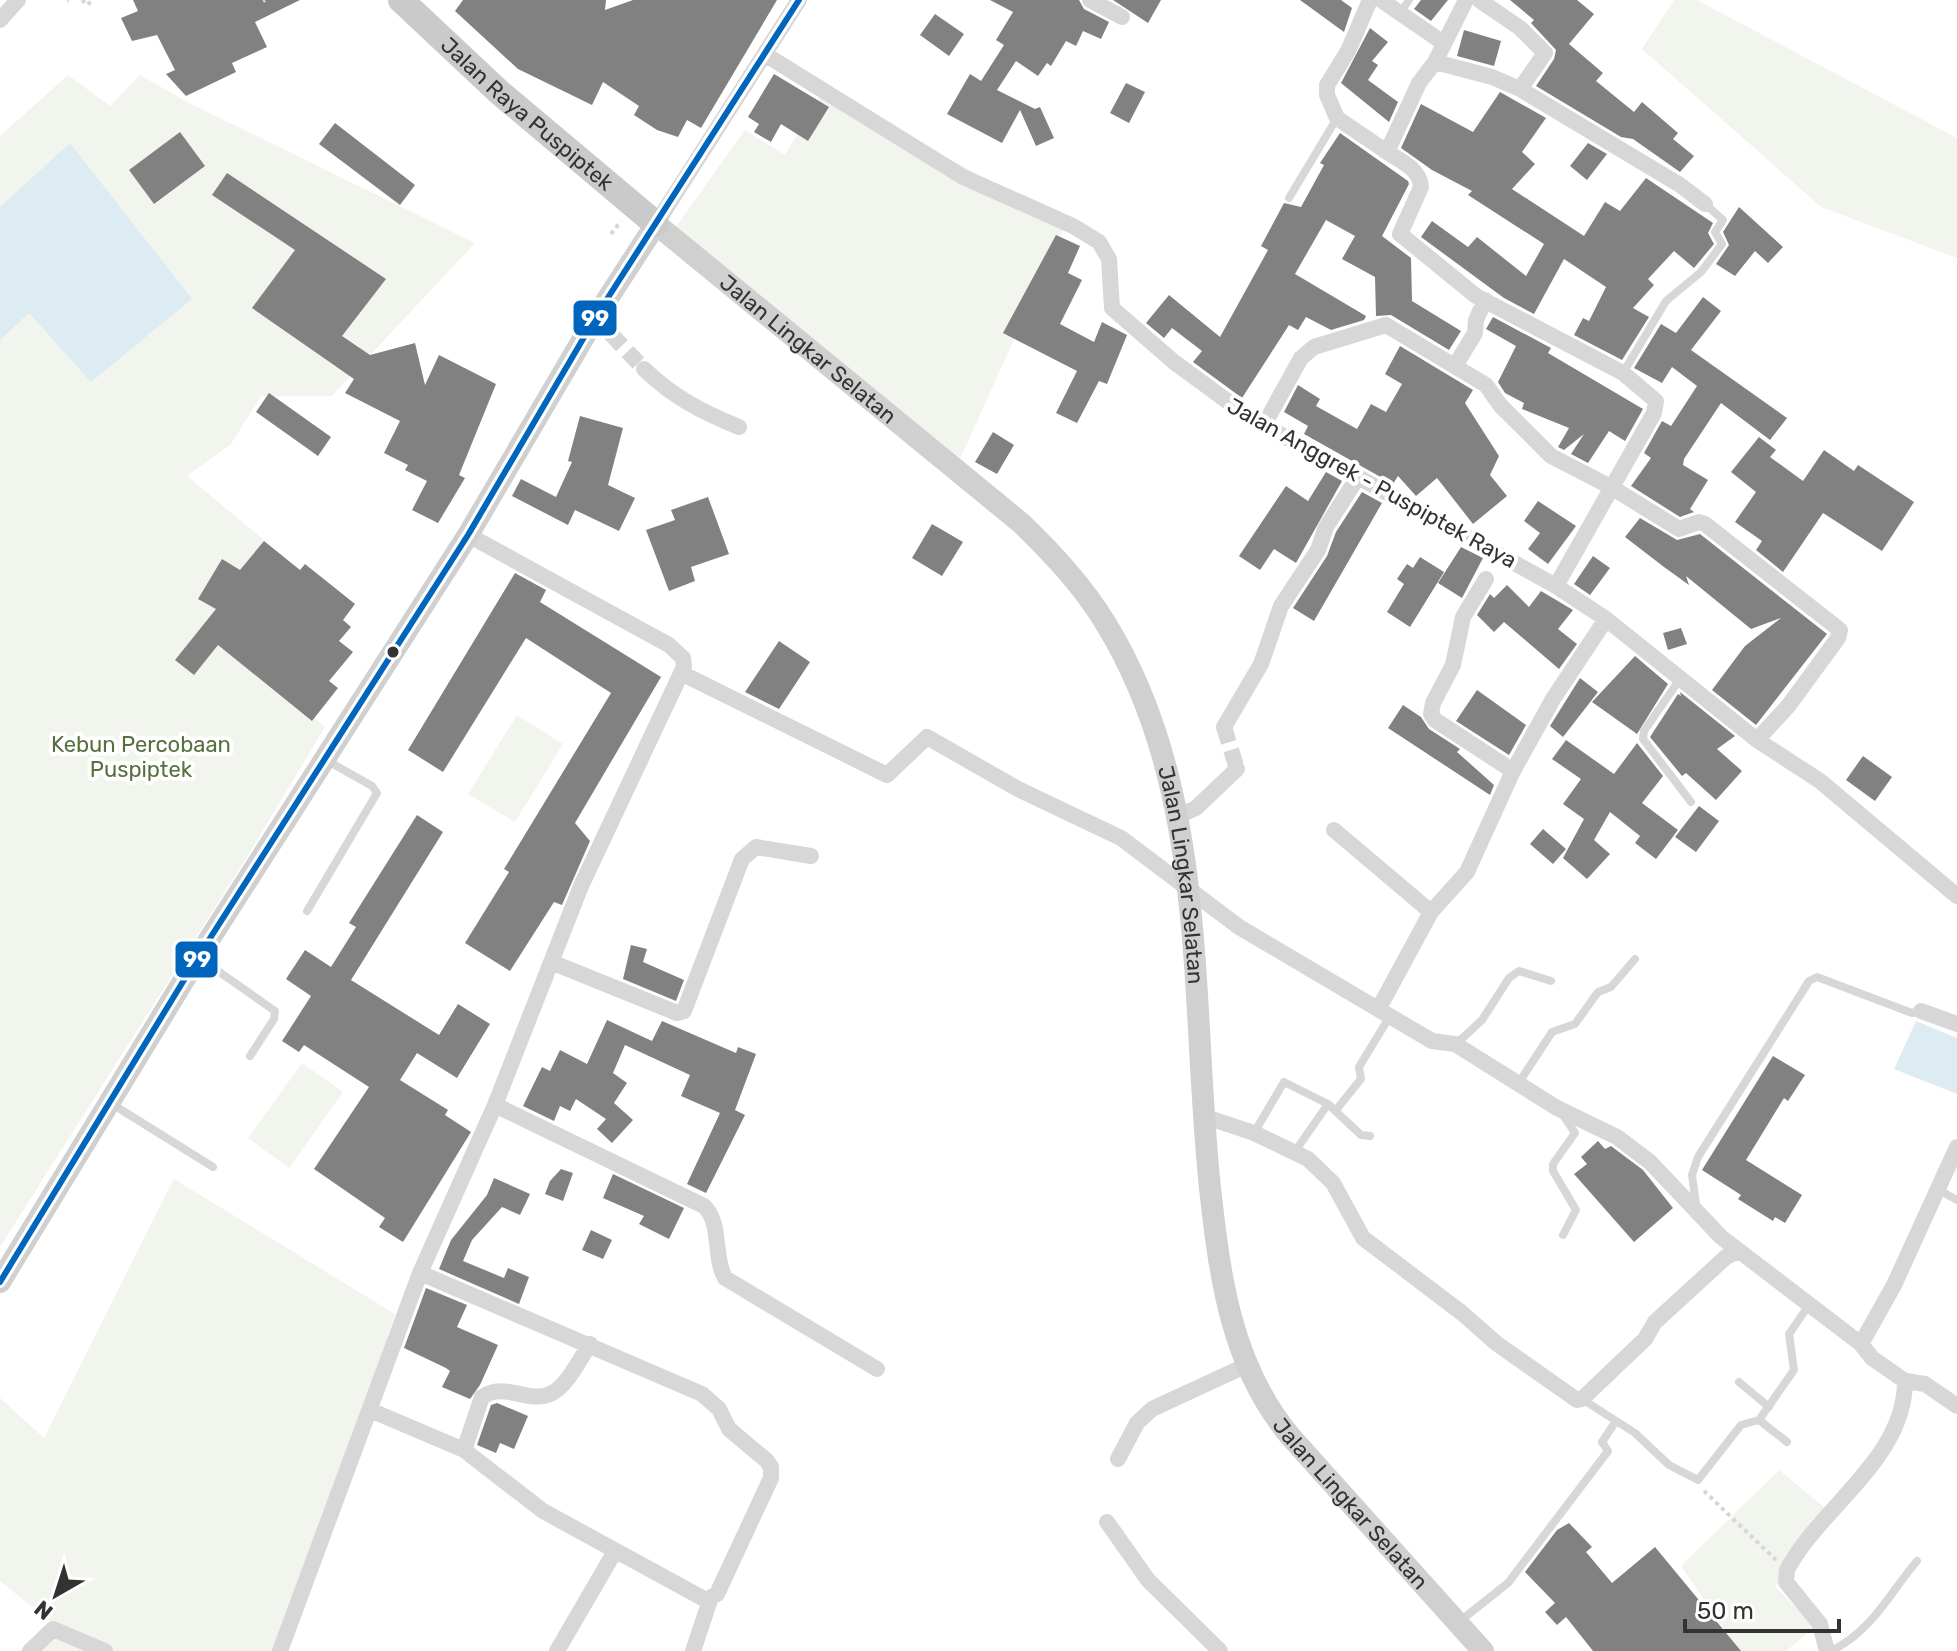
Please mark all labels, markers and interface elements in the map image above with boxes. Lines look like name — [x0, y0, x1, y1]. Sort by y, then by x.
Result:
street label: Jalan Raya Puspiptek — [435, 31, 620, 197]
street label: Jalan Lingkar Selatan — [715, 268, 902, 429]
line badge: 99 — [572, 299, 618, 337]
text: 99 — [581, 305, 609, 332]
street label: Jalan Anggrek - Puspiptek Raya — [1223, 392, 1521, 574]
unlabelled marker — [385, 644, 401, 660]
park label: Kebun Percobaan Puspiptek — [51, 731, 231, 783]
street label: Jalan Lingkar Selatan — [1152, 763, 1210, 985]
line badge: 99 — [174, 940, 219, 979]
text: 99 — [183, 946, 211, 973]
street label: Jalan Lingkar Selatan — [1267, 1412, 1434, 1595]
north arrow — [16, 1555, 96, 1635]
scale bar — [1685, 1583, 1839, 1633]
text: N — [29, 1595, 58, 1626]
text: 50 m — [1697, 1597, 1754, 1625]

